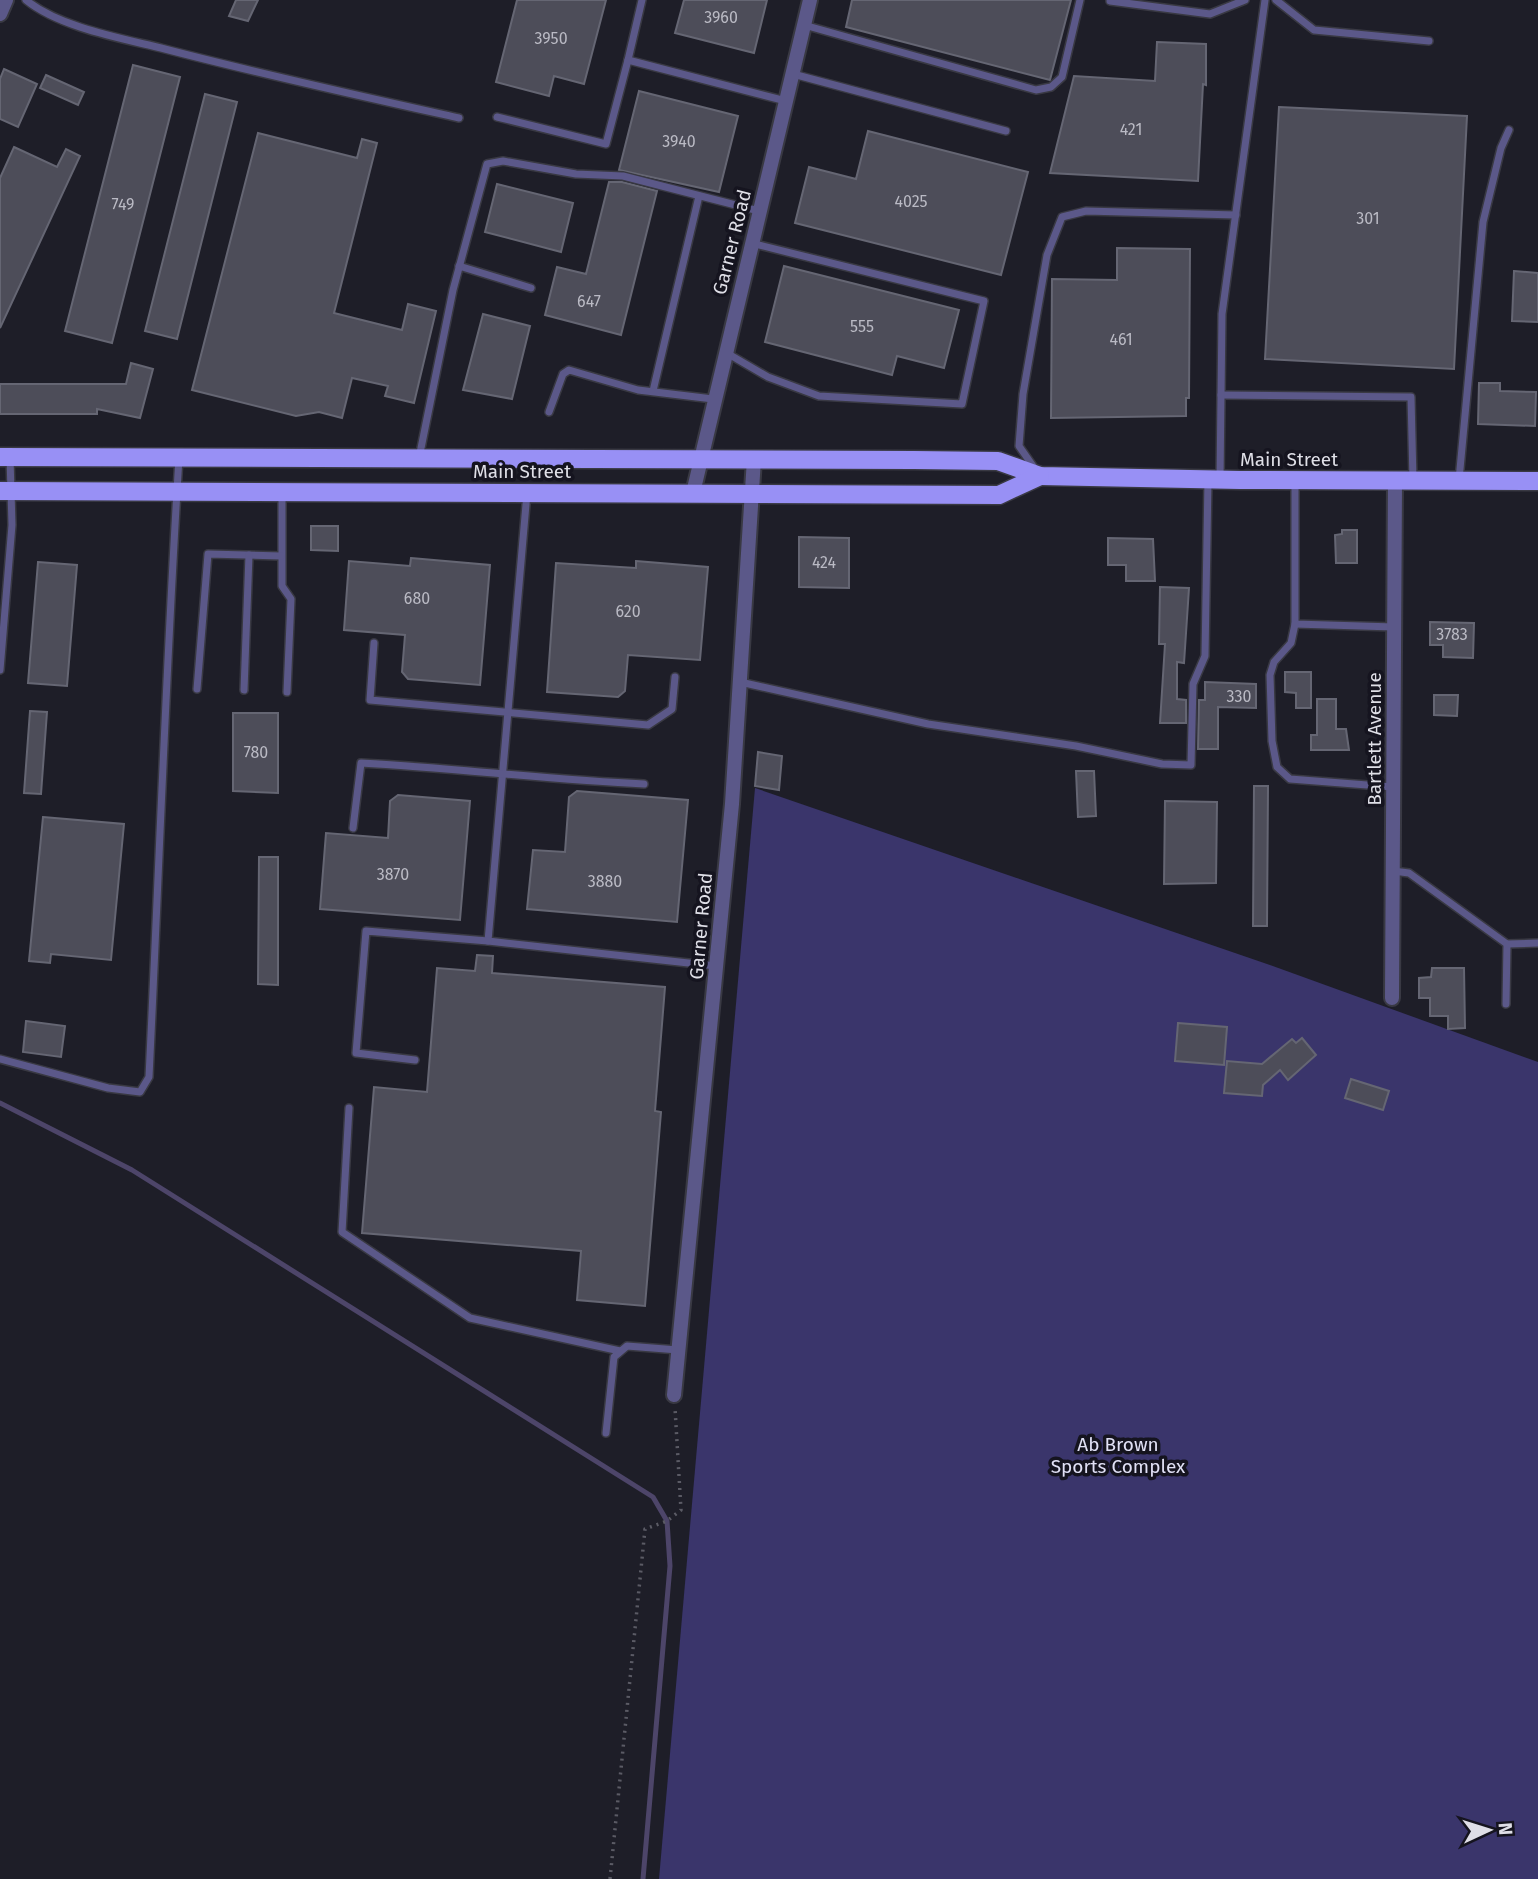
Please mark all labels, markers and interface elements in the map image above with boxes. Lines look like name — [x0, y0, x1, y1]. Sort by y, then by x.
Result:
house number: 3960 — [704, 8, 738, 27]
house number: 3950 — [534, 29, 568, 48]
house number: 421 — [1120, 120, 1142, 139]
house number: 3940 — [662, 132, 696, 151]
street label: Garner Road — [708, 187, 756, 297]
house number: 4025 — [894, 192, 928, 211]
house number: 749 — [111, 195, 135, 214]
house number: 301 — [1356, 209, 1380, 228]
house number: 647 — [577, 292, 601, 311]
house number: 555 — [850, 317, 874, 336]
house number: 461 — [1109, 330, 1133, 349]
street label: Main Street — [1240, 448, 1338, 471]
street label: Main Street — [473, 460, 571, 483]
house number: 424 — [812, 553, 837, 572]
house number: 680 — [404, 589, 430, 608]
house number: 620 — [615, 602, 641, 621]
house number: 3783 — [1436, 625, 1468, 644]
street label: Bartlett Avenue — [1363, 672, 1386, 806]
house number: 330 — [1227, 687, 1252, 706]
house number: 780 — [244, 743, 268, 762]
house number: 3870 — [377, 865, 409, 884]
house number: 3880 — [588, 872, 622, 891]
street label: Garner Road — [685, 872, 717, 980]
park label: Ab Brown Sports Complex — [1051, 1433, 1186, 1478]
north arrow — [1454, 1795, 1524, 1865]
text: N — [1494, 1822, 1517, 1836]

